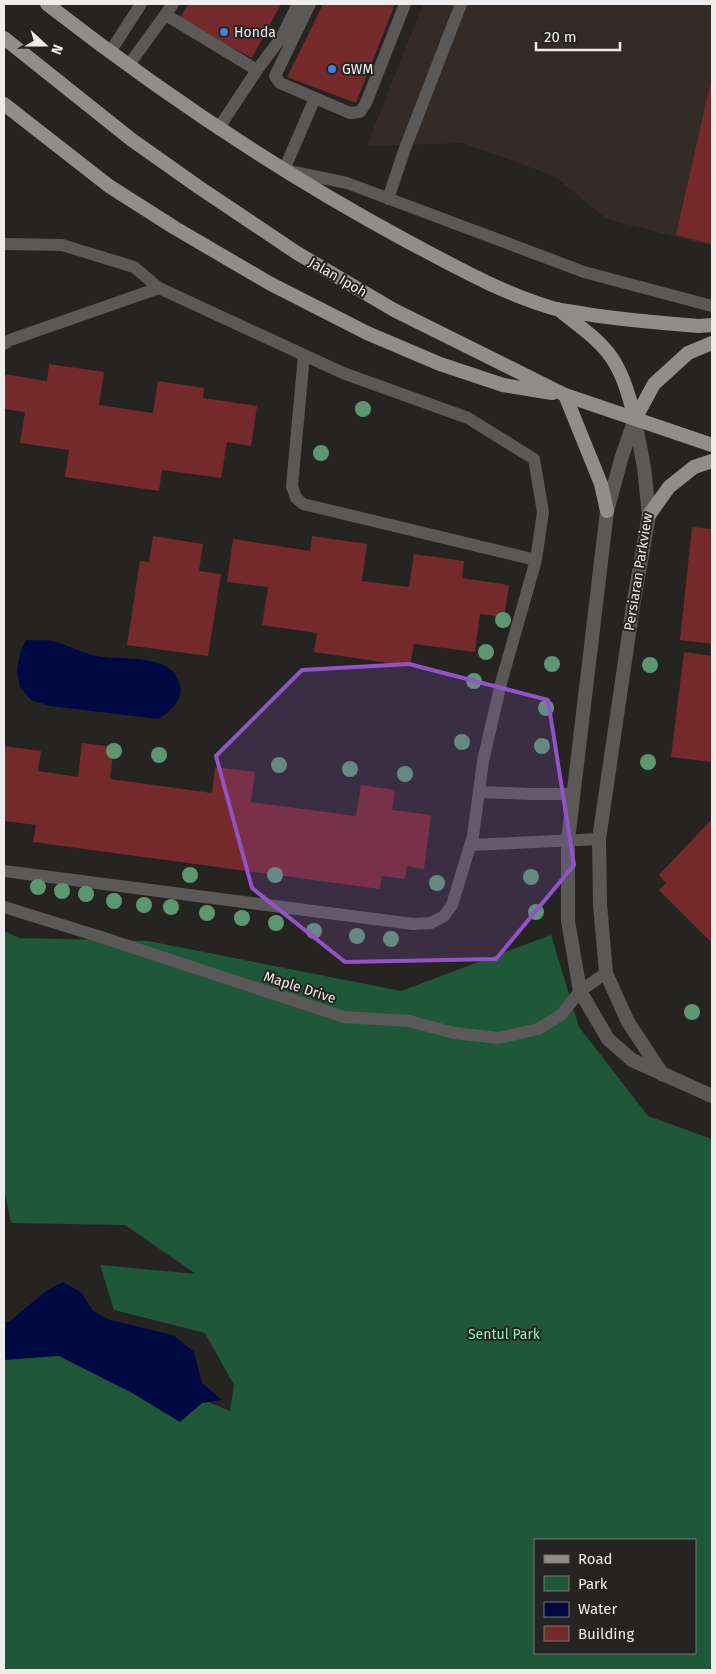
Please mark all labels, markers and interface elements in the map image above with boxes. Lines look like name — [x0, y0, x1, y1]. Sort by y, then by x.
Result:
north arrow — [20, 20, 70, 70]
scale bar — [536, 20, 620, 52]
place label: Honda — [234, 24, 276, 41]
marker: Honda — [218, 26, 230, 38]
text: 20 m — [544, 28, 577, 46]
text: N — [47, 42, 66, 57]
place label: GWM — [342, 61, 373, 78]
marker: GWM — [326, 63, 338, 75]
street label: Jalan Ipoh — [306, 254, 370, 301]
street label: Persiaran Parkview — [621, 512, 656, 632]
street label: Maple Drive — [262, 968, 338, 1007]
park label: Sentul Park — [468, 1326, 541, 1343]
legend — [534, 1539, 696, 1654]
text: Road — [578, 1550, 613, 1568]
text: Park — [578, 1575, 608, 1593]
text: Water — [578, 1600, 617, 1618]
text: Building — [578, 1625, 634, 1643]

